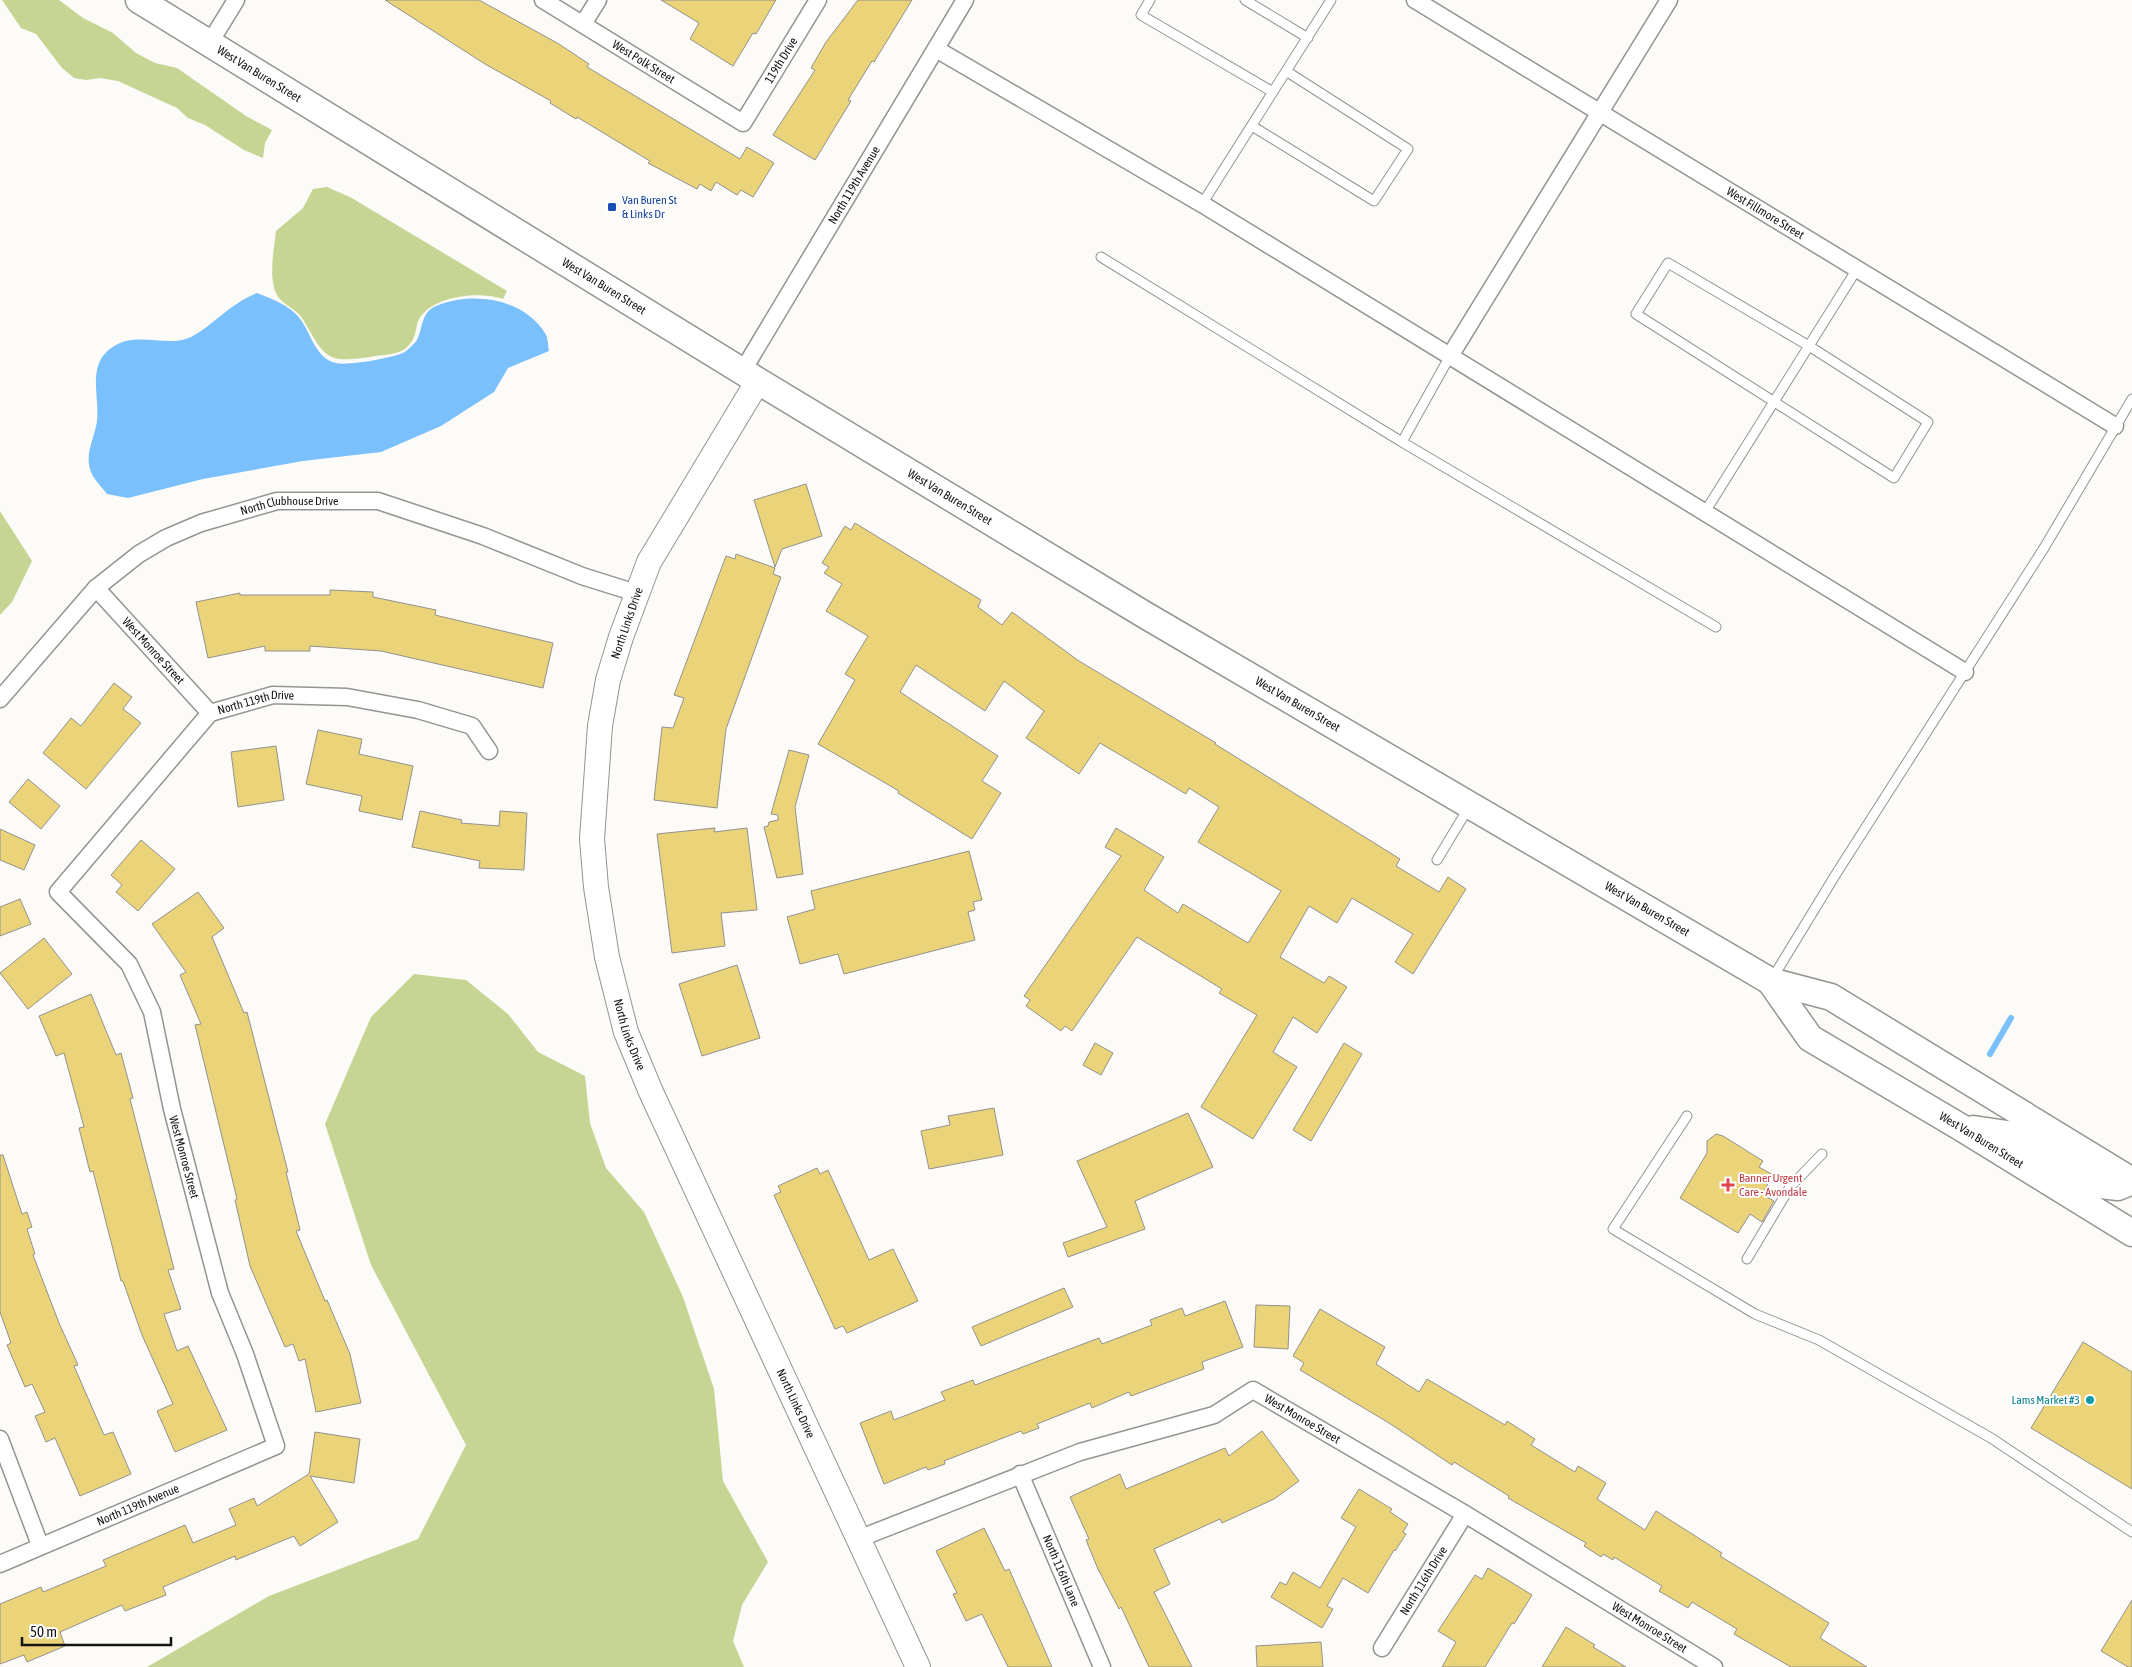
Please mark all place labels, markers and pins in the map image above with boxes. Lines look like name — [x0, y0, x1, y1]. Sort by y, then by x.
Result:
place label: Van Buren St & Links Dr — [622, 193, 678, 221]
marker: Van Buren St & Links Dr — [606, 201, 618, 213]
place label: Banner Urgent Care - Avondale — [1739, 1171, 1807, 1199]
marker: Banner Urgent Care - Avondale — [1721, 1178, 1735, 1192]
place label: Lams Market #3 — [2012, 1393, 2080, 1407]
marker: Lams Market #3 — [2084, 1394, 2096, 1406]

